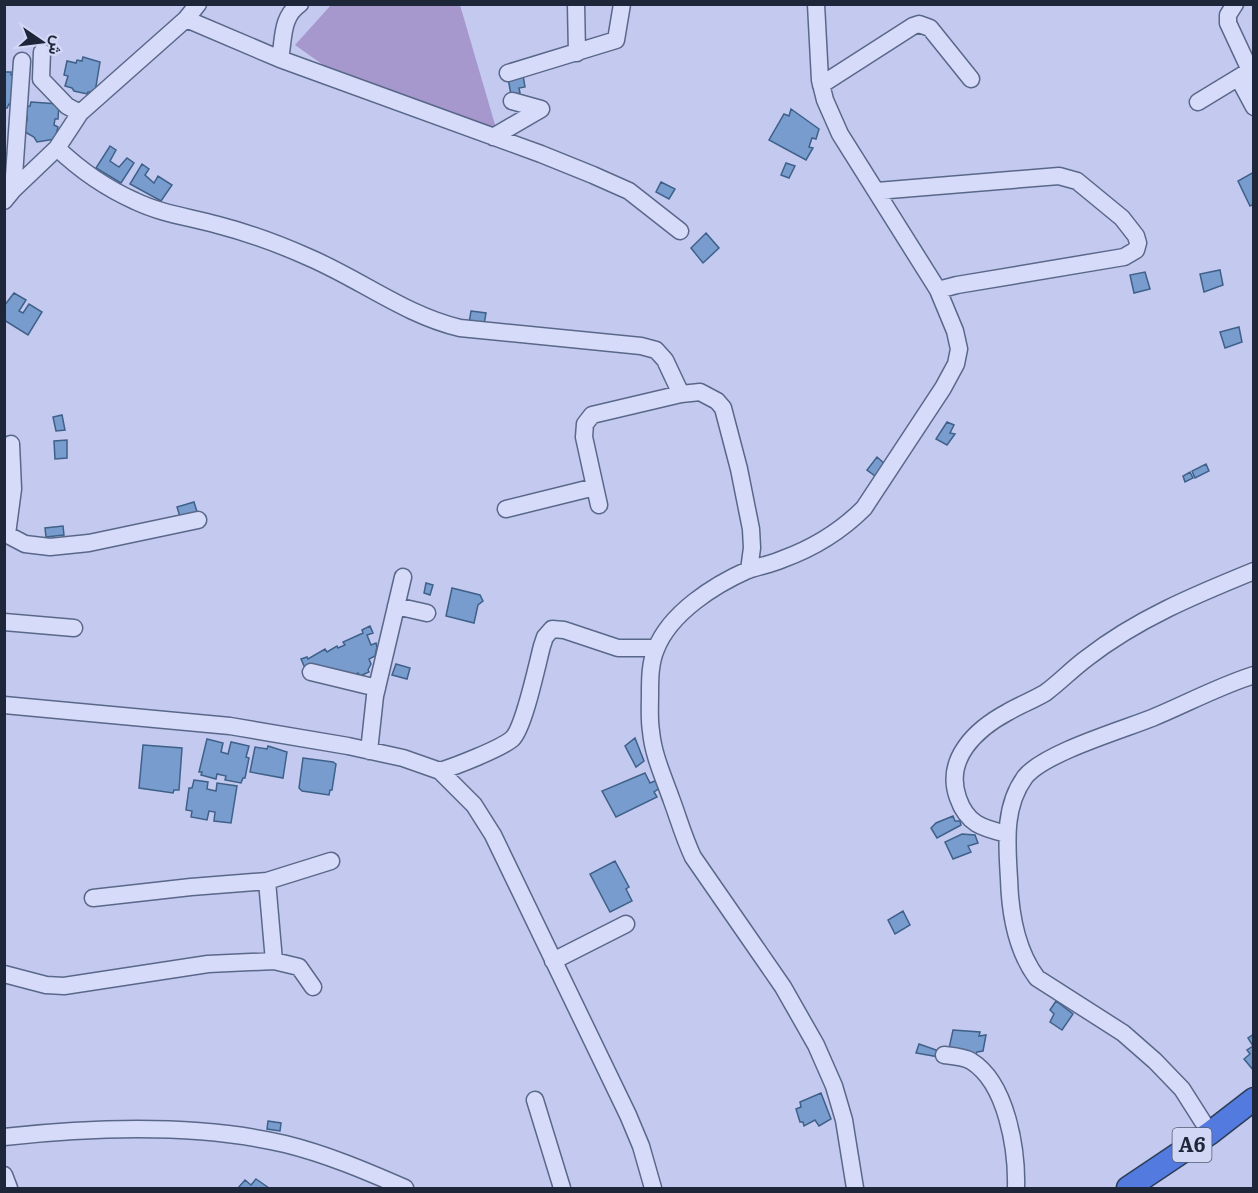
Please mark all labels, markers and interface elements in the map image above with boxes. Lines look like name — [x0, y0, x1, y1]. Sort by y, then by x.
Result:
north arrow — [12, 12, 72, 72]
text: ش — [44, 34, 71, 58]
road number: A6 — [1172, 1128, 1212, 1162]

